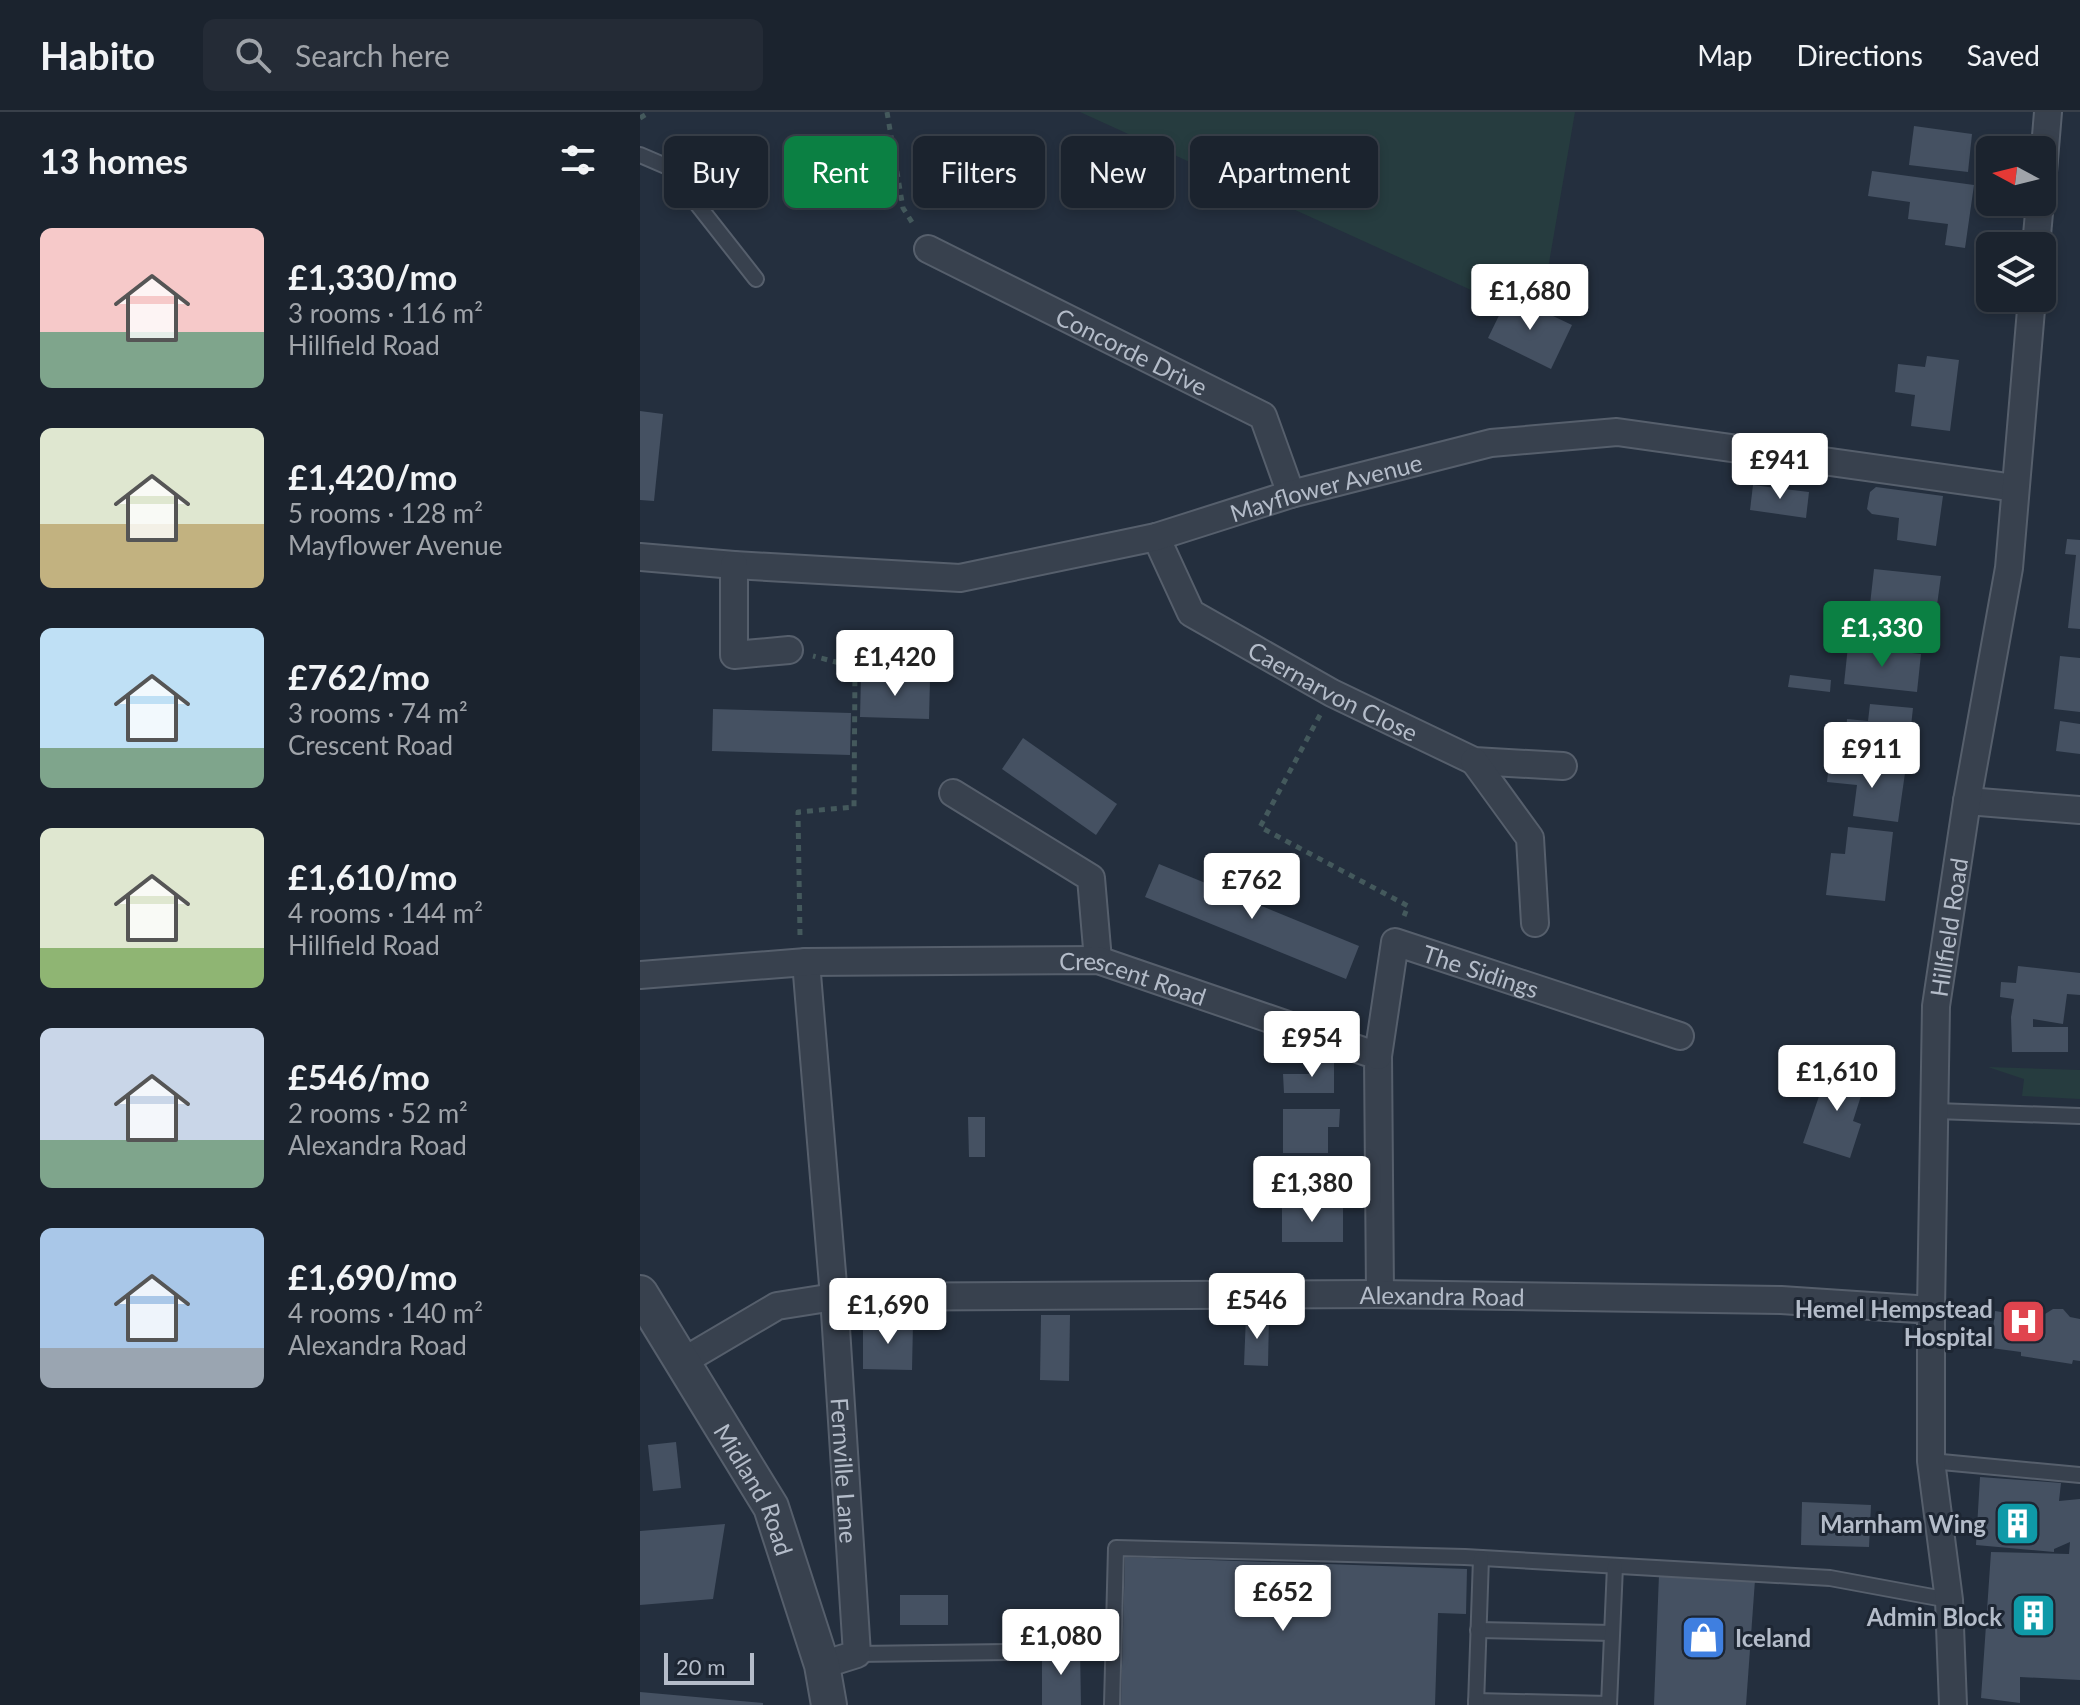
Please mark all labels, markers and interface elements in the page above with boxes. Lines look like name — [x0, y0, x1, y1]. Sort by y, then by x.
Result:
search box — [203, 19, 763, 91]
text: Habito — [40, 32, 155, 78]
icon: search — [231, 33, 275, 77]
text: Search here — [295, 37, 450, 73]
text: Map — [1697, 38, 1752, 72]
text: Directions — [1796, 38, 1923, 72]
text: Saved — [1967, 38, 2040, 72]
chip: Buy — [664, 136, 768, 208]
chip: Rent — [784, 136, 897, 208]
chip: Filters — [913, 136, 1045, 208]
chip: New — [1061, 136, 1174, 208]
chip: Apartment — [1190, 136, 1378, 208]
north arrow — [1976, 136, 2056, 216]
map controls — [1976, 136, 2056, 312]
icon: filters — [556, 138, 600, 182]
text: 13 homes — [40, 140, 188, 181]
button: layers — [1976, 232, 2056, 312]
text: £1,330/mo — [288, 256, 457, 297]
icon: home — [104, 260, 200, 356]
pin: £1,680 — [1465, 264, 1595, 332]
text: £1,680 — [1489, 274, 1571, 306]
text: 3 rooms · 116 m² — [288, 297, 483, 329]
street label: Concorde Drive — [1052, 301, 1213, 401]
text: Hillfield Road — [288, 329, 440, 361]
pin: £941 — [1733, 433, 1827, 501]
text: £941 — [1750, 443, 1810, 475]
street label: Mayflower Avenue — [1226, 447, 1425, 527]
text: £1,420/mo — [288, 456, 457, 497]
icon: home — [104, 460, 200, 556]
text: 5 rooms · 128 m² — [288, 497, 483, 529]
text: Mayflower Avenue — [288, 529, 502, 561]
pin: £1,330 — [1817, 601, 1947, 669]
text: £1,330 — [1841, 611, 1923, 643]
pin: £1,420 — [830, 630, 960, 698]
street label: Caernarvon Close — [1244, 634, 1423, 747]
text: £1,420 — [854, 640, 936, 672]
text: £762/mo — [288, 656, 430, 697]
icon: home — [104, 660, 200, 756]
text: 3 rooms · 74 m² — [288, 697, 468, 729]
pin: £911 — [1825, 722, 1919, 790]
text: Crescent Road — [288, 729, 453, 761]
text: £911 — [1842, 732, 1902, 764]
pin: £762 — [1205, 853, 1299, 921]
text: £1,610/mo — [288, 856, 457, 897]
street label: Hillfield Road — [1923, 856, 1973, 999]
icon: home — [104, 860, 200, 956]
text: £762 — [1222, 863, 1282, 895]
text: 4 rooms · 144 m² — [288, 897, 483, 929]
text: Hillfield Road — [288, 929, 440, 961]
street label: The Sidings — [1419, 938, 1543, 1003]
street label: Crescent Road — [1059, 946, 1210, 1011]
pin: £954 — [1265, 1011, 1359, 1079]
text: £954 — [1282, 1021, 1342, 1053]
pin: £1,610 — [1772, 1045, 1902, 1113]
text: £1,610 — [1796, 1055, 1878, 1087]
text: £546/mo — [288, 1056, 430, 1097]
icon: home — [104, 1060, 200, 1156]
text: 2 rooms · 52 m² — [288, 1097, 468, 1129]
text: Alexandra Road — [288, 1129, 467, 1161]
pin: £1,380 — [1247, 1156, 1377, 1224]
text: £1,380 — [1271, 1166, 1353, 1198]
text: £1,690/mo — [288, 1256, 457, 1297]
icon: home — [104, 1260, 200, 1356]
pin: £546 — [1210, 1273, 1304, 1341]
pin: £1,690 — [823, 1278, 953, 1346]
street label: Alexandra Road — [1359, 1279, 1525, 1311]
text: £546 — [1227, 1283, 1287, 1315]
text: £1,690 — [847, 1288, 929, 1320]
place label: Hemel Hempstead Hospital — [1795, 1294, 1993, 1351]
text: 4 rooms · 140 m² — [288, 1297, 483, 1329]
hospital icon: Hemel Hempstead Hospital — [2000, 1298, 2048, 1346]
text: Alexandra Road — [288, 1329, 467, 1361]
street label: Fernville Lane — [826, 1397, 864, 1544]
street label: Midland Road — [709, 1418, 800, 1559]
building icon: Marnham Wing — [1993, 1499, 2041, 1547]
place label: Marnham Wing — [1820, 1509, 1986, 1538]
pin: £652 — [1236, 1565, 1330, 1633]
text: £652 — [1253, 1575, 1313, 1607]
building icon: Admin Block — [2009, 1592, 2057, 1640]
place label: Admin Block — [1866, 1602, 2002, 1631]
pin: £1,080 — [996, 1609, 1126, 1677]
shop icon: Iceland — [1680, 1613, 1728, 1661]
text: £1,080 — [1020, 1619, 1102, 1651]
place label: Iceland — [1735, 1623, 1811, 1652]
scale bar — [664, 1649, 754, 1685]
text: 20 m — [676, 1653, 725, 1680]

